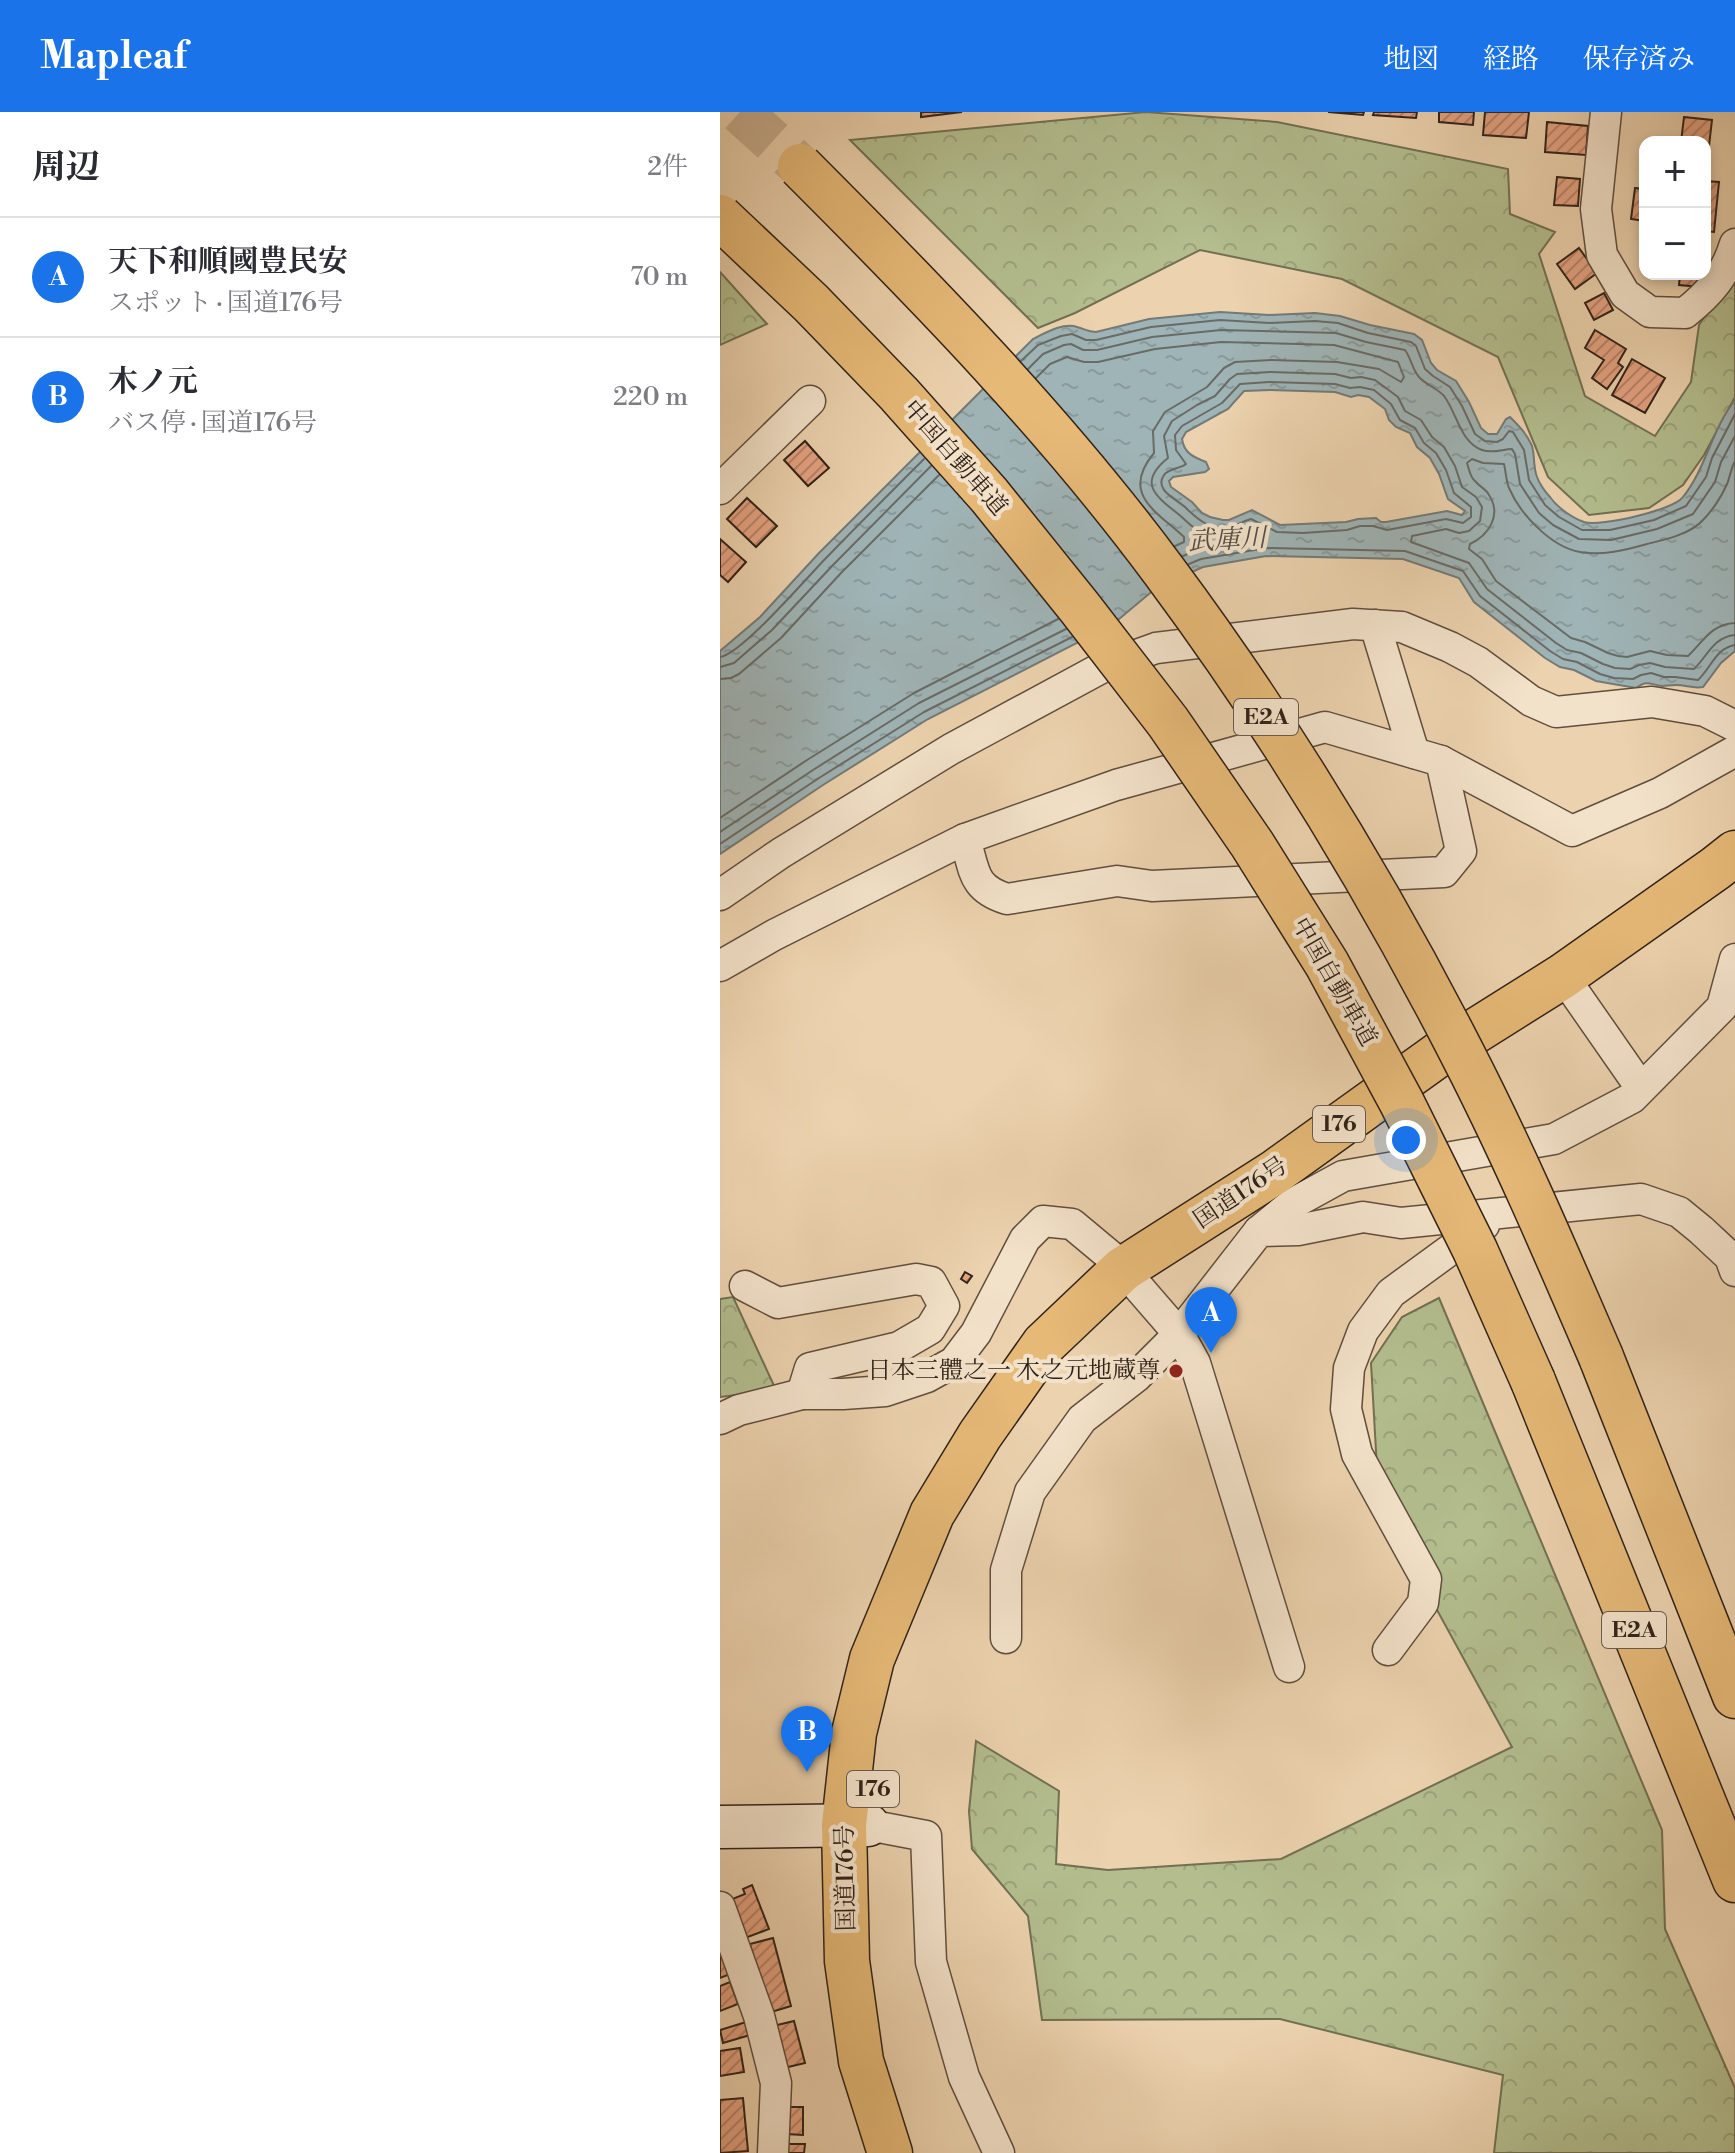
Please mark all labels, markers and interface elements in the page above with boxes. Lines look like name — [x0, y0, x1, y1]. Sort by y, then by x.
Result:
text: Mapleaf — [40, 33, 187, 80]
text: 地図 — [1383, 42, 1439, 77]
text: 経路 — [1483, 42, 1539, 77]
text: 保存済み — [1583, 42, 1695, 77]
map controls — [1639, 136, 1711, 280]
button: + — [1639, 136, 1711, 208]
text: 周辺 — [32, 147, 100, 189]
text: 2件 — [647, 151, 688, 183]
button: − — [1639, 208, 1711, 280]
text: 天下和順國豊民安 — [108, 243, 348, 281]
text: A — [49, 261, 67, 293]
text: 70 m — [630, 261, 688, 293]
text: スポット · 国道176号 — [108, 287, 343, 319]
text: 木ノ元 — [108, 363, 198, 401]
text: B — [48, 381, 68, 413]
text: 220 m — [613, 381, 688, 413]
street label: 中国自動車道 — [896, 394, 1014, 522]
text: バス停 · 国道176号 — [108, 407, 317, 439]
water label: 武庫川 — [1187, 522, 1270, 558]
road number: E2A — [1234, 699, 1298, 735]
street label: 中国自動車道 — [1285, 912, 1383, 1052]
road number: 176 — [1313, 1106, 1365, 1142]
your location — [1386, 1120, 1426, 1160]
street label: 国道176号 — [1188, 1151, 1294, 1235]
pin: A — [1185, 1287, 1237, 1353]
place label: 日本三體之一 木之元地蔵尊 — [867, 1356, 1160, 1386]
marker: 日本三體之一 木之元地蔵尊 — [1167, 1362, 1185, 1380]
road number: E2A — [1602, 1612, 1666, 1648]
pin: B — [781, 1706, 833, 1772]
road number: 176 — [847, 1771, 899, 1807]
street label: 国道176号 — [830, 1824, 862, 1932]

